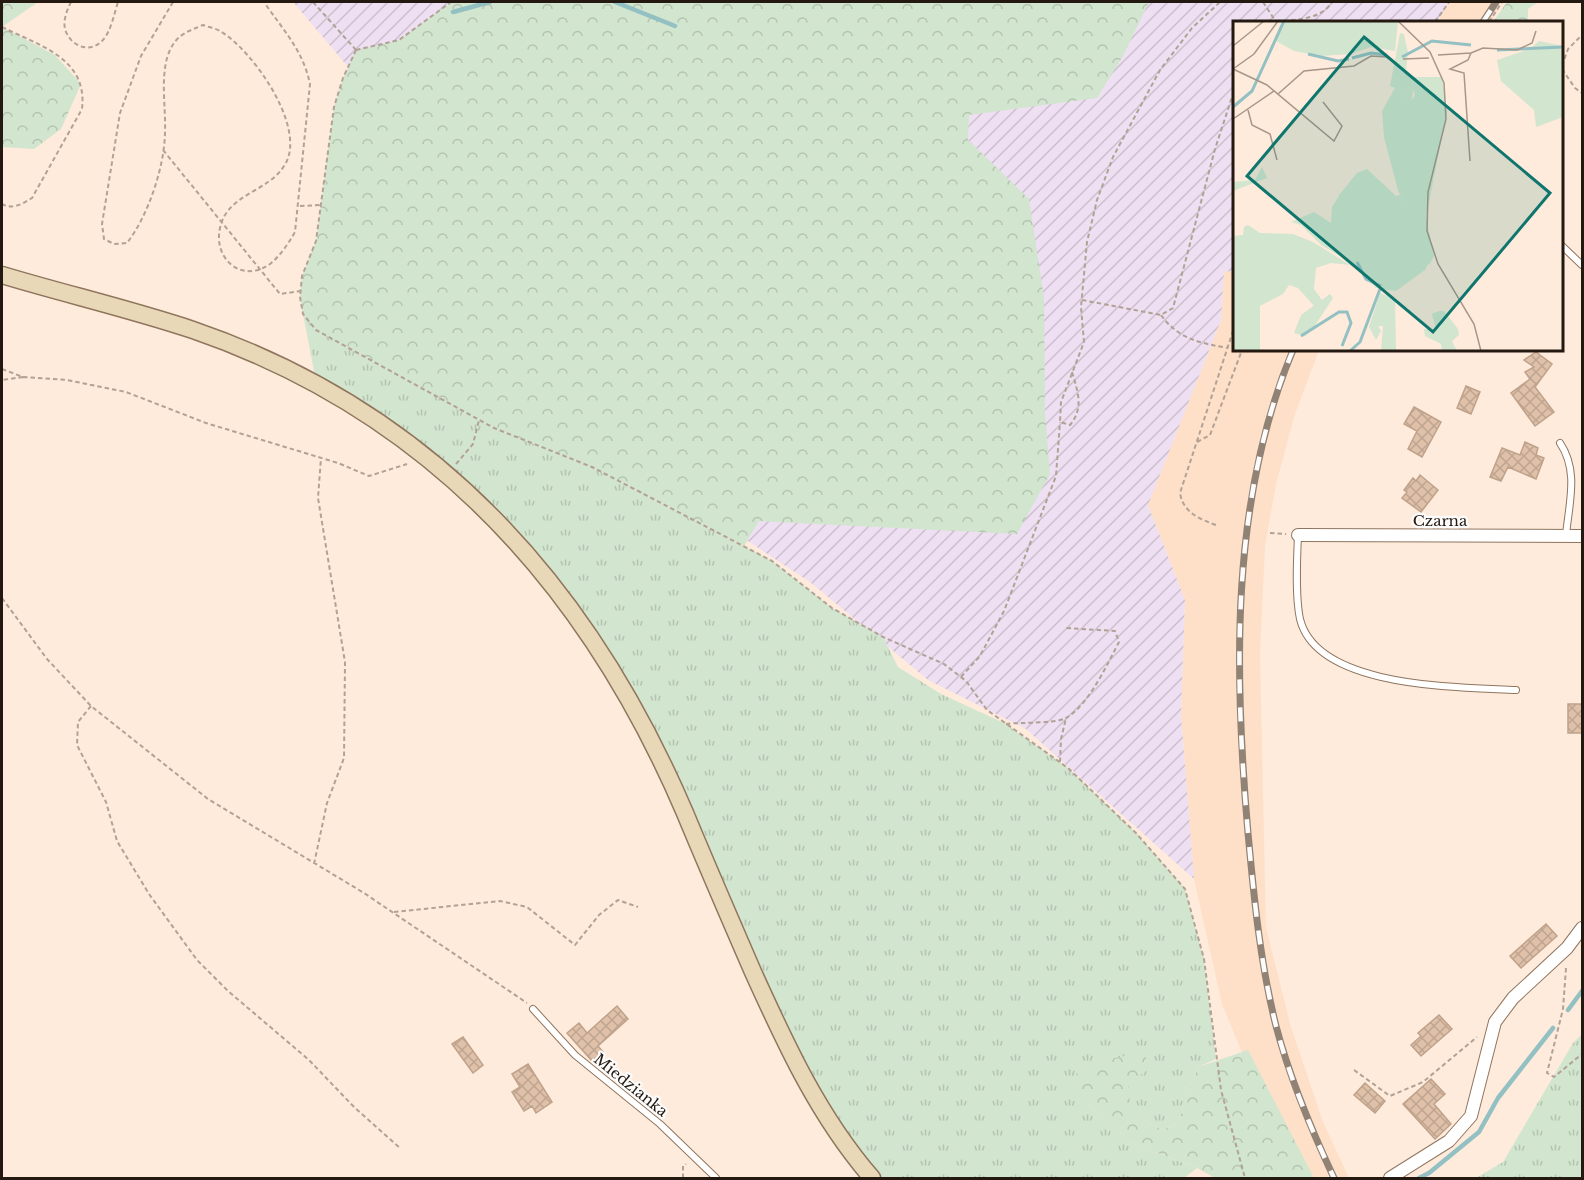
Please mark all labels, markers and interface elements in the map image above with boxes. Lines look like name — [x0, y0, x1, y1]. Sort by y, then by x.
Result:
inset map — [1233, 21, 1563, 351]
street label: Czarna — [1413, 511, 1468, 530]
street label: Miedzianka — [590, 1049, 672, 1121]

